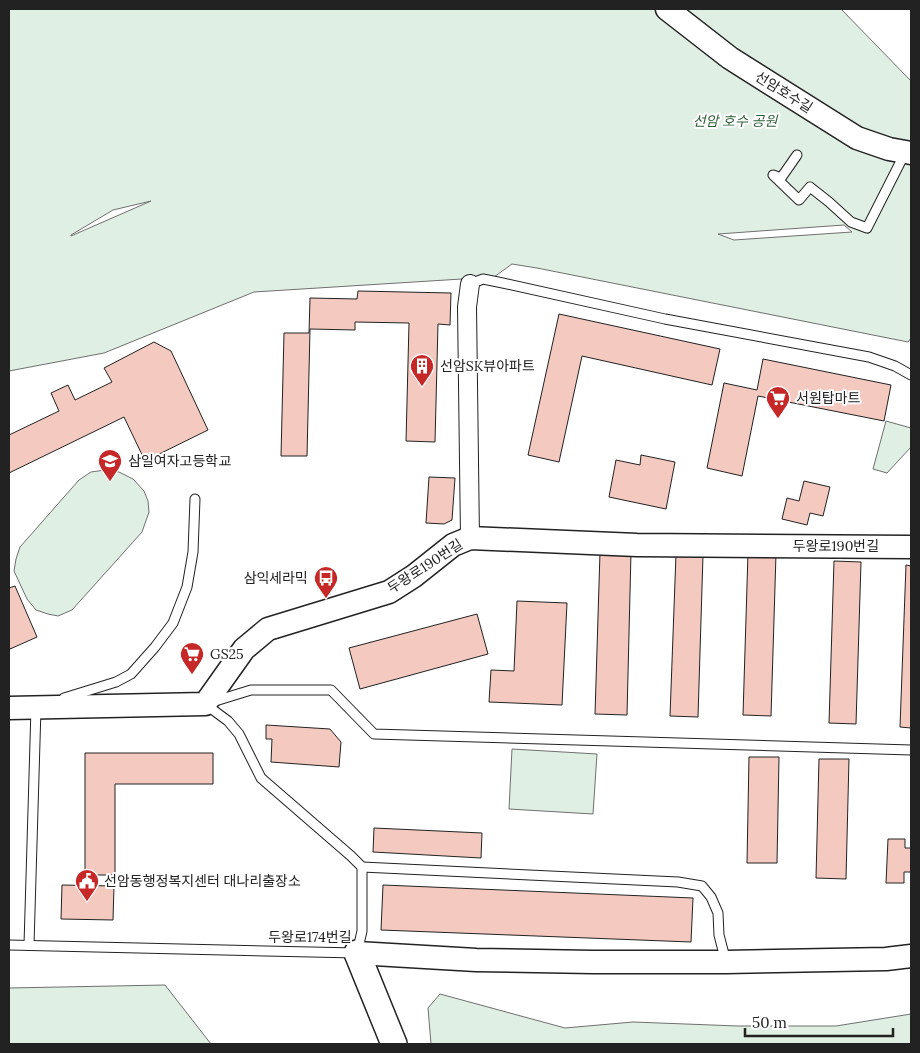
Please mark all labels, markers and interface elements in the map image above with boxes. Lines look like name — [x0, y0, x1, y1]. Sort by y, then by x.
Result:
street label: 선암호수길 — [752, 67, 816, 117]
park label: 선암 호수 공원 — [693, 112, 778, 130]
building icon: 선암SK뷰아파트 — [409, 353, 435, 387]
place label: 선암SK뷰아파트 — [440, 357, 535, 375]
supermarket icon: 서원탑마트 — [765, 385, 791, 419]
place label: 서원탑마트 — [796, 389, 861, 407]
school or university icon: 삼일여자고등학교 — [97, 448, 123, 482]
place label: 삼일여자고등학교 — [128, 452, 231, 470]
street label: 두왕로190번길 — [384, 535, 466, 597]
street label: 두왕로190번길 — [793, 537, 879, 555]
bus stop icon: 삼익세라믹 — [313, 565, 339, 599]
place label: 삼익세라믹 — [244, 569, 308, 587]
supermarket icon: GS25 — [179, 641, 205, 675]
place label: GS25 — [210, 645, 244, 663]
public building icon: 선암동행정복지센터 대나리출장소 — [74, 868, 100, 902]
place label: 선암동행정복지센터 대나리출장소 — [104, 872, 301, 890]
street label: 두왕로174번길 — [268, 928, 352, 946]
scale bar — [745, 1006, 892, 1038]
text: 50 m — [752, 1013, 787, 1032]

